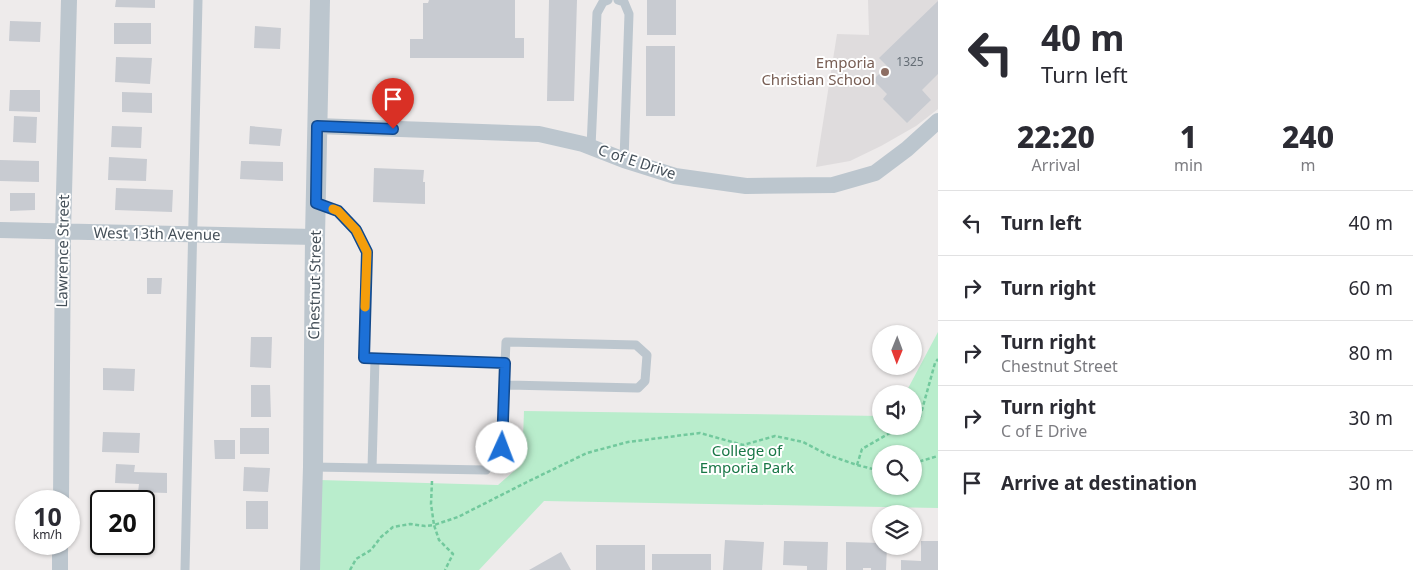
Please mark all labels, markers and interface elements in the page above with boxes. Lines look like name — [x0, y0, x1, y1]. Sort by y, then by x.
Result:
text: 40 m — [1041, 14, 1124, 61]
icon: left — [958, 20, 1023, 85]
place label: Emporia Christian School — [761, 52, 875, 89]
house number: 1325 — [896, 53, 924, 70]
text: Turn left — [1041, 59, 1128, 89]
marker: Emporia Christian School — [879, 66, 891, 78]
pin — [372, 78, 414, 129]
icon: arrive — [379, 85, 407, 113]
text: 22:20 — [1017, 116, 1095, 157]
text: 1 — [1180, 116, 1197, 157]
text: 240 — [1282, 116, 1334, 157]
street label: C of E Drive — [596, 139, 679, 183]
text: Arrival — [1032, 154, 1080, 176]
text: min — [1174, 154, 1203, 176]
text: m — [1300, 154, 1315, 176]
street label: Lawrence Street — [51, 194, 73, 308]
icon: left — [958, 209, 986, 237]
text: Turn left — [1001, 210, 1082, 236]
text: 40 m — [1349, 210, 1393, 236]
street label: West 13th Avenue — [93, 222, 221, 244]
street label: Chestnut Street — [303, 229, 325, 340]
icon: right — [958, 274, 986, 302]
text: Turn right — [1001, 275, 1096, 301]
text: 60 m — [1349, 275, 1393, 301]
north arrow — [872, 325, 922, 375]
map controls — [872, 325, 922, 555]
text: Turn right — [1001, 329, 1096, 355]
icon: right — [958, 339, 986, 367]
text: 80 m — [1349, 340, 1393, 366]
text: Chestnut Street — [1001, 355, 1118, 377]
button: sound — [872, 385, 922, 435]
text: Turn right — [1001, 394, 1096, 420]
icon: right — [958, 404, 986, 432]
text: 30 m — [1349, 405, 1393, 431]
text: C of E Drive — [1001, 420, 1087, 442]
position arrow — [475, 421, 527, 473]
park label: College of Emporia Park — [700, 440, 794, 477]
button: search — [872, 445, 922, 495]
icon: arrive — [958, 469, 986, 497]
text: Arrive at destination — [1001, 470, 1197, 496]
text: 30 m — [1349, 470, 1393, 496]
speed limit sign: 20 — [90, 490, 155, 555]
text: 10 — [33, 499, 62, 533]
button: layers — [872, 505, 922, 555]
text: km/h — [33, 526, 62, 543]

